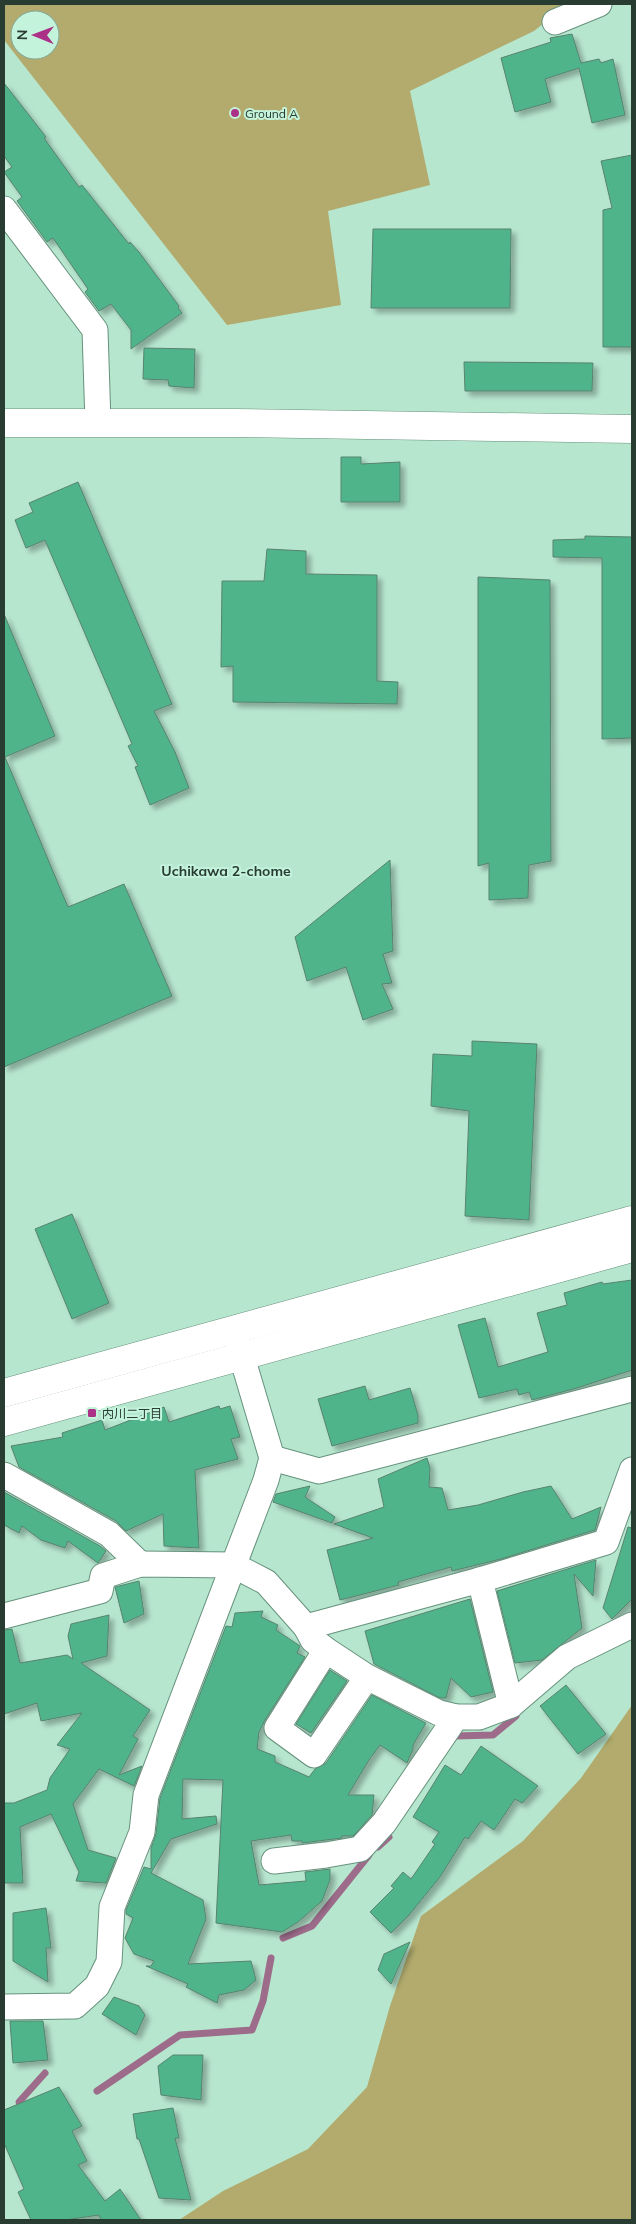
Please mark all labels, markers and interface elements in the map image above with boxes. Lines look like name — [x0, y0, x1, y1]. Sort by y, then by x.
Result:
north arrow — [10, 10, 60, 60]
text: N — [13, 29, 31, 40]
place label: Ground A — [245, 106, 298, 121]
marker: Ground A — [229, 107, 241, 119]
district label: Uchikawa 2-chome — [161, 862, 291, 880]
place label: 内川二丁目 — [102, 1406, 162, 1421]
marker: 内川二丁目 — [86, 1407, 98, 1419]

